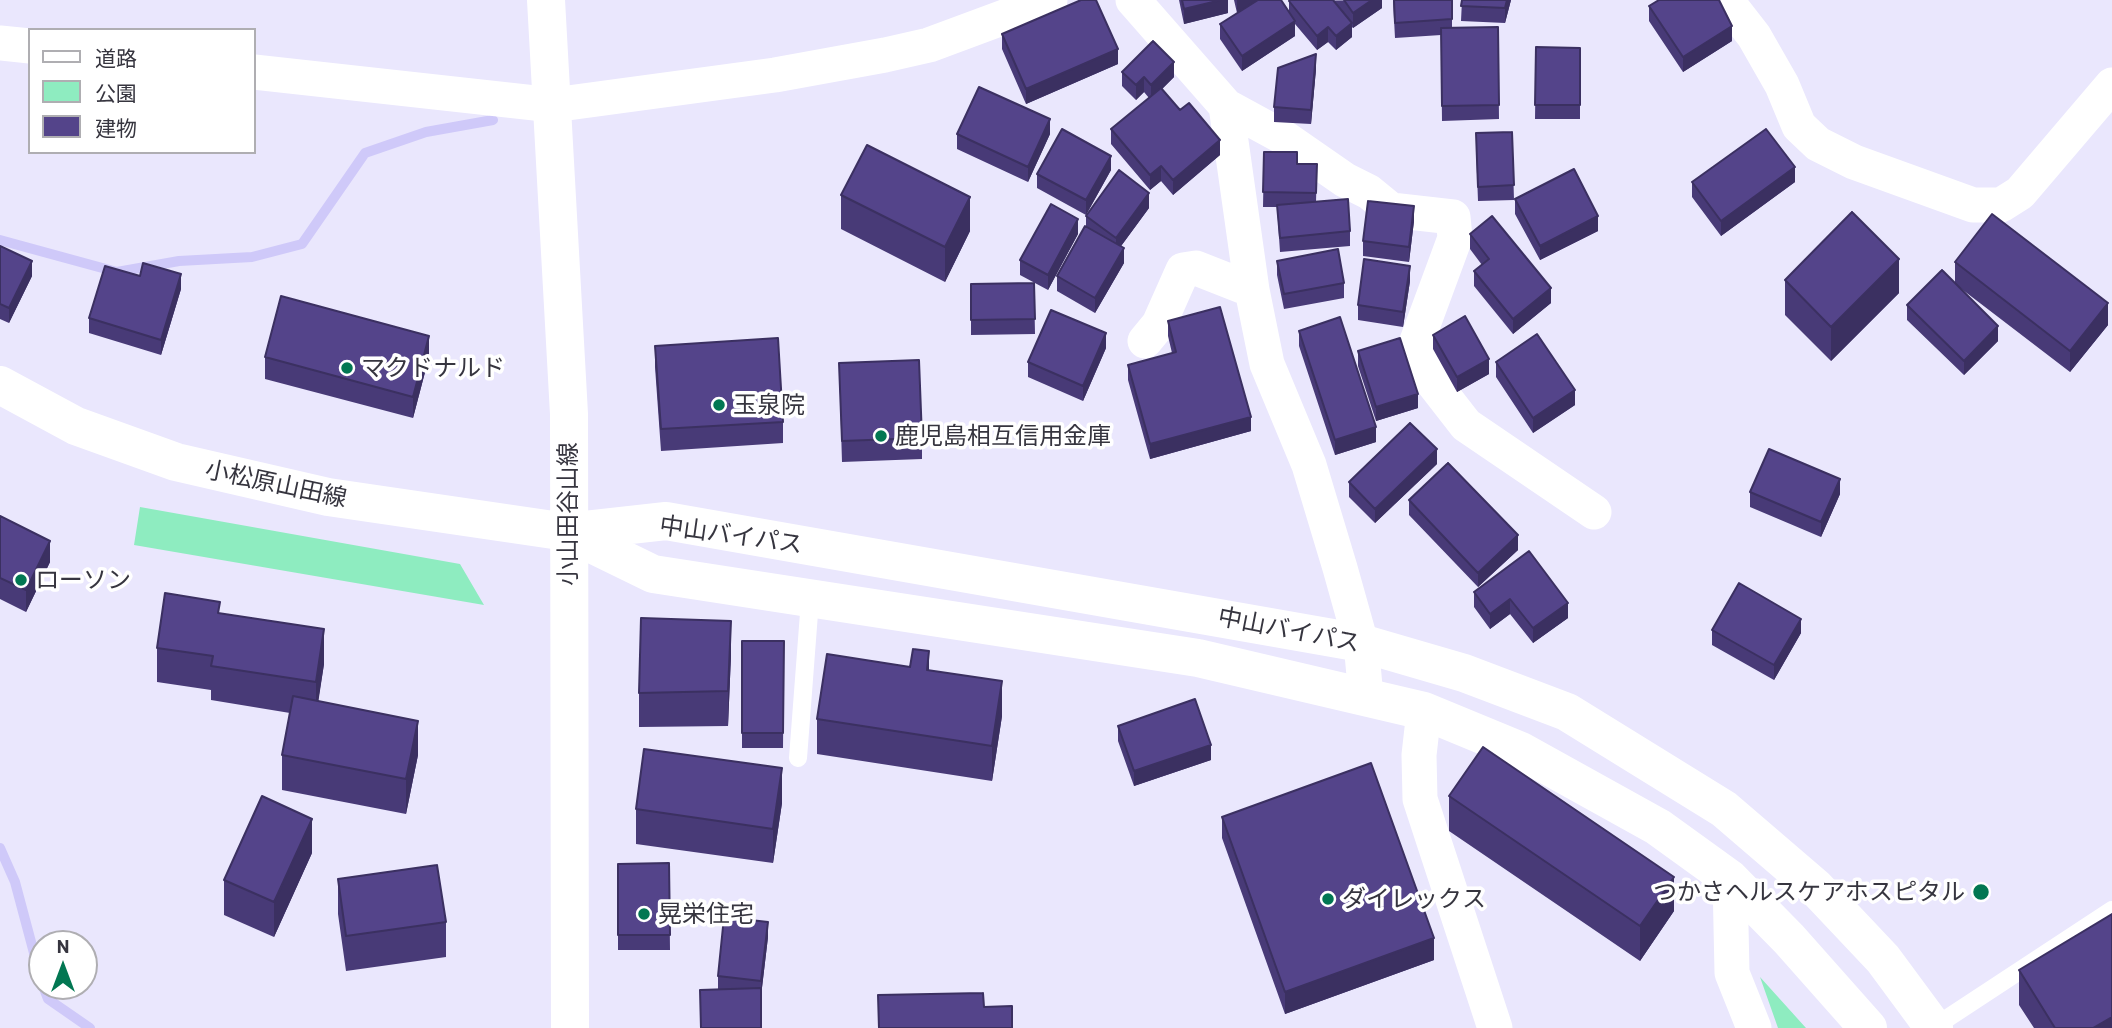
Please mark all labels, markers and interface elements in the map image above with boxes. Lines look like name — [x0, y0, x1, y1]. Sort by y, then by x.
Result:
legend — [28, 28, 256, 154]
text: 道路 — [95, 45, 137, 70]
text: 公園 — [95, 80, 137, 105]
text: 建物 — [95, 115, 137, 140]
place label: マクドナルド — [361, 354, 505, 382]
marker: マクドナルド — [339, 360, 355, 376]
place label: 玉泉院 — [733, 391, 805, 419]
marker: 玉泉院 — [711, 397, 727, 413]
place label: 鹿児島相互信用金庫 — [895, 422, 1111, 450]
marker: 鹿児島相互信用金庫 — [873, 428, 889, 444]
street label: 小山田谷山線 — [554, 442, 582, 586]
street label: 小松原山田線 — [203, 455, 349, 513]
street label: 中山バイパス — [658, 511, 804, 559]
place label: ローソン — [35, 566, 131, 594]
marker: ローソン — [13, 572, 29, 588]
street label: 中山バイパス — [1216, 602, 1362, 658]
place label: つかさヘルスケアホスピタル — [1653, 878, 1965, 906]
marker: つかさヘルスケアホスピタル — [1971, 882, 1991, 902]
place label: ダイレックス — [1342, 885, 1486, 913]
marker: ダイレックス — [1320, 891, 1336, 907]
place label: 晃栄住宅 — [658, 900, 754, 928]
marker: 晃栄住宅 — [636, 906, 652, 922]
north arrow — [28, 930, 98, 1000]
text: N — [57, 934, 69, 957]

